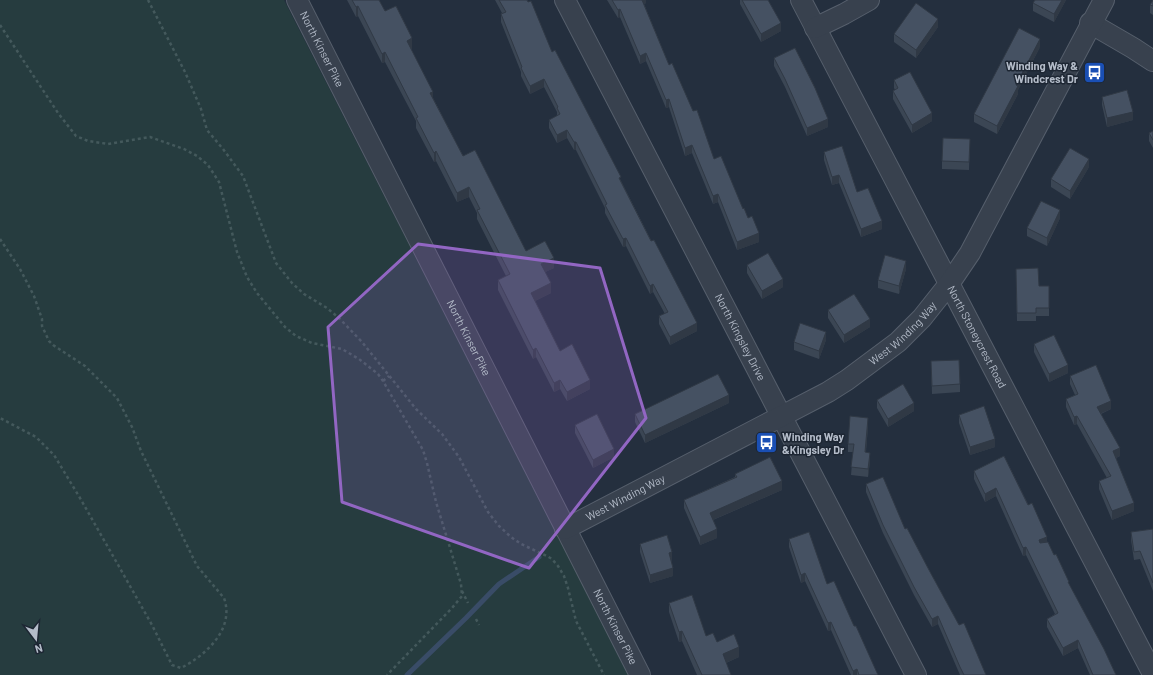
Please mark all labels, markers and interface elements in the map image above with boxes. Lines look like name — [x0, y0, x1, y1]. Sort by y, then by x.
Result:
street label: North Kinser Pike — [298, 9, 347, 89]
place label: Winding Way & Windcrest Dr — [1006, 59, 1079, 85]
bus stop icon: Winding Way & Windcrest Dr — [1081, 59, 1107, 85]
street label: North Stoneycrest Road — [945, 283, 1009, 390]
street label: North Kingsley Drive — [713, 291, 769, 383]
street label: North Kinser Pike — [445, 298, 494, 378]
street label: West Winding Way — [866, 299, 939, 367]
bus stop icon: Winding Way &Kingsley Dr — [753, 430, 779, 456]
place label: Winding Way &Kingsley Dr — [782, 430, 845, 456]
street label: West Winding Way — [583, 471, 667, 523]
street label: North Kinser Pike — [591, 586, 641, 667]
north arrow — [16, 619, 56, 659]
text: N — [34, 642, 44, 656]

